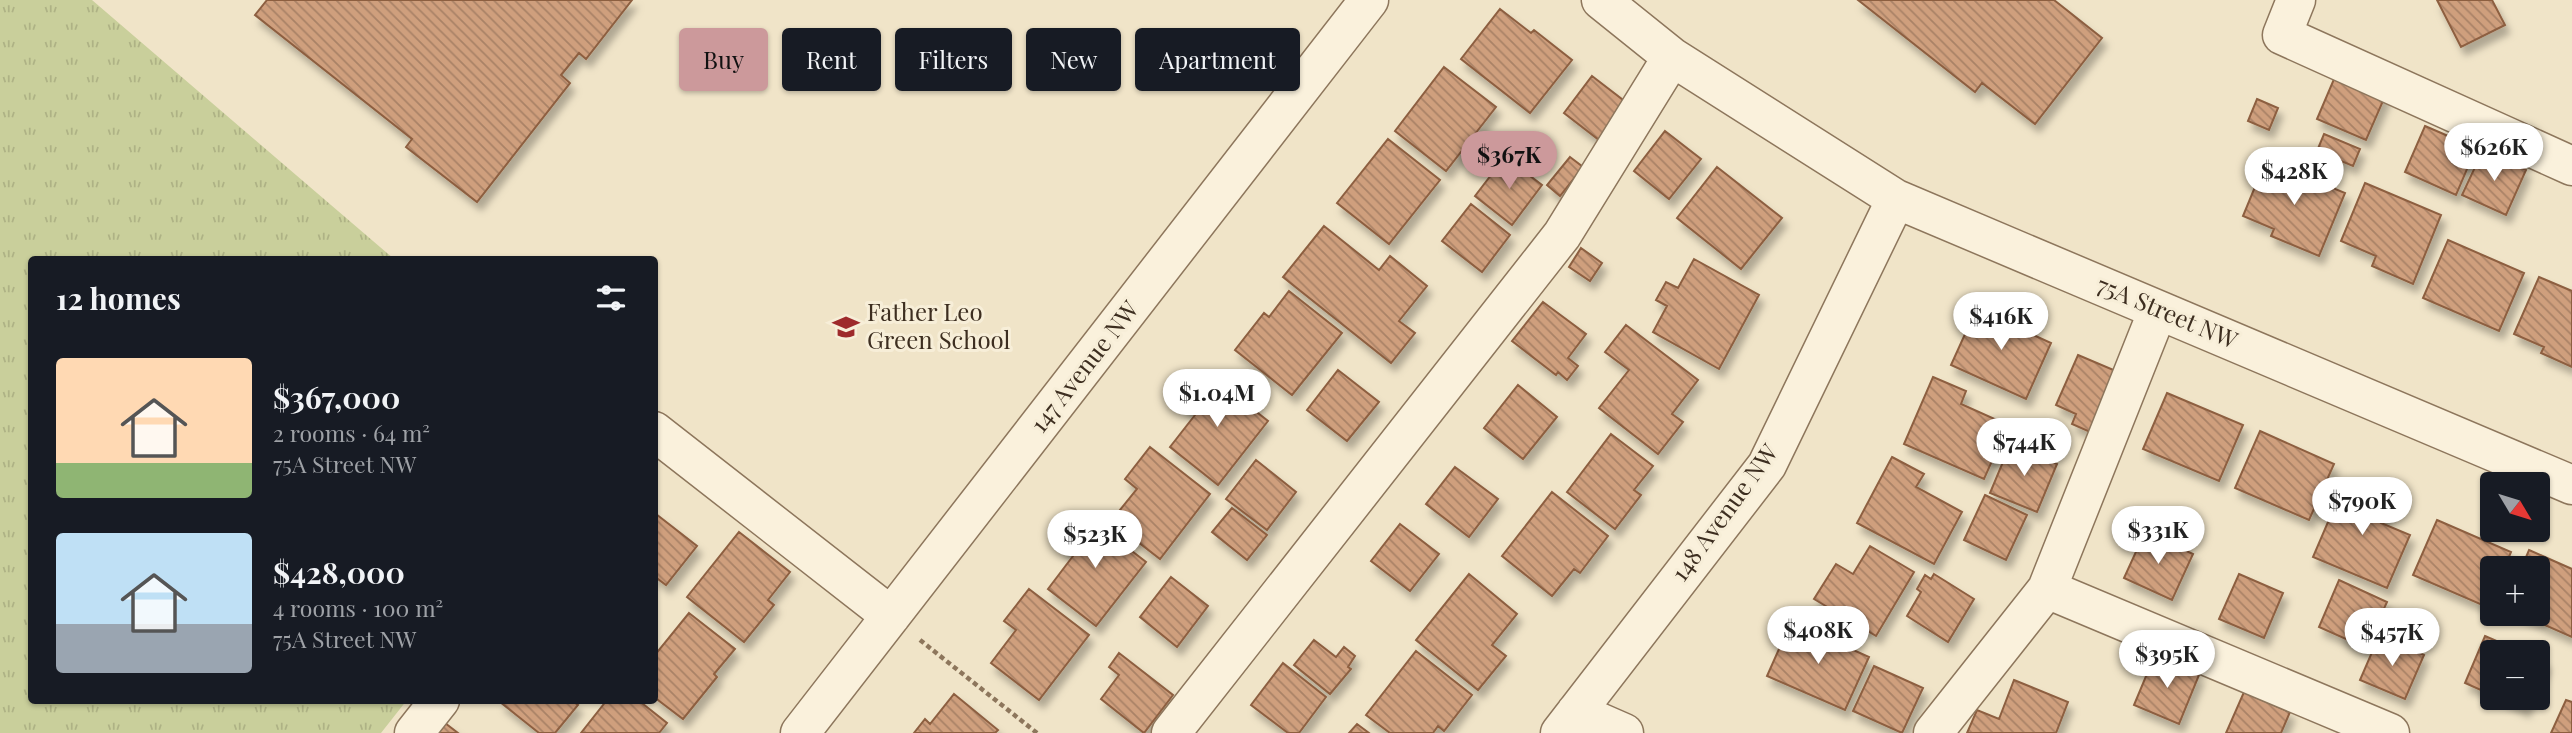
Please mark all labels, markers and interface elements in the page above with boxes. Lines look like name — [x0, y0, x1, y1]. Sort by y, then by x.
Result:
chip: Buy — [679, 28, 768, 91]
chip: Rent — [782, 28, 881, 91]
chip: Filters — [895, 28, 1012, 91]
chip: New — [1026, 28, 1121, 91]
chip: Apartment — [1135, 28, 1300, 91]
pin: $626K — [2445, 124, 2543, 183]
text: $626K — [2460, 130, 2528, 161]
pin: $367K — [1460, 132, 1558, 191]
text: $367K — [1477, 138, 1541, 169]
pin: $428K — [2245, 148, 2343, 207]
text: $428K — [2261, 154, 2327, 185]
street label: 75A Street NW — [2093, 267, 2243, 355]
text: 12 homes — [56, 278, 181, 318]
icon: filters — [592, 279, 630, 317]
pin: $416K — [1952, 292, 2050, 352]
street label: 147 Avenue NW — [1022, 293, 1145, 438]
place label: Father Leo Green School — [867, 295, 1010, 355]
text: $416K — [1969, 299, 2033, 330]
school or university icon: Father Leo Green School — [831, 312, 861, 342]
pin: $1.04M — [1160, 370, 1274, 429]
text: $1.04M — [1179, 376, 1255, 407]
text: $367,000 — [273, 377, 400, 417]
icon: home — [112, 386, 196, 470]
text: 2 rooms · 64 m² — [273, 417, 430, 448]
pin: $744K — [1975, 419, 2073, 478]
text: $744K — [1992, 425, 2056, 456]
street label: 148 Avenue NW — [1663, 437, 1784, 587]
text: 75A Street NW — [273, 448, 416, 479]
north arrow — [2480, 472, 2550, 542]
map controls — [2480, 472, 2550, 710]
pin: $790K — [2313, 477, 2411, 537]
text: $790K — [2328, 484, 2396, 515]
pin: $331K — [2109, 506, 2207, 566]
pin: $523K — [1046, 510, 1144, 570]
text: $331K — [2128, 513, 2188, 544]
text: $523K — [1063, 517, 1127, 548]
text: $428,000 — [273, 552, 405, 592]
button: + — [2480, 556, 2550, 626]
icon: home — [112, 561, 196, 645]
text: 4 rooms · 100 m² — [273, 592, 443, 623]
pin: $408K — [1769, 606, 1867, 666]
pin: $457K — [2343, 608, 2441, 668]
text: $408K — [1783, 613, 1853, 644]
text: $457K — [2361, 615, 2423, 646]
text: 75A Street NW — [273, 623, 416, 654]
pin: $395K — [2118, 630, 2216, 690]
text: $395K — [2135, 637, 2199, 668]
button: − — [2480, 640, 2550, 710]

